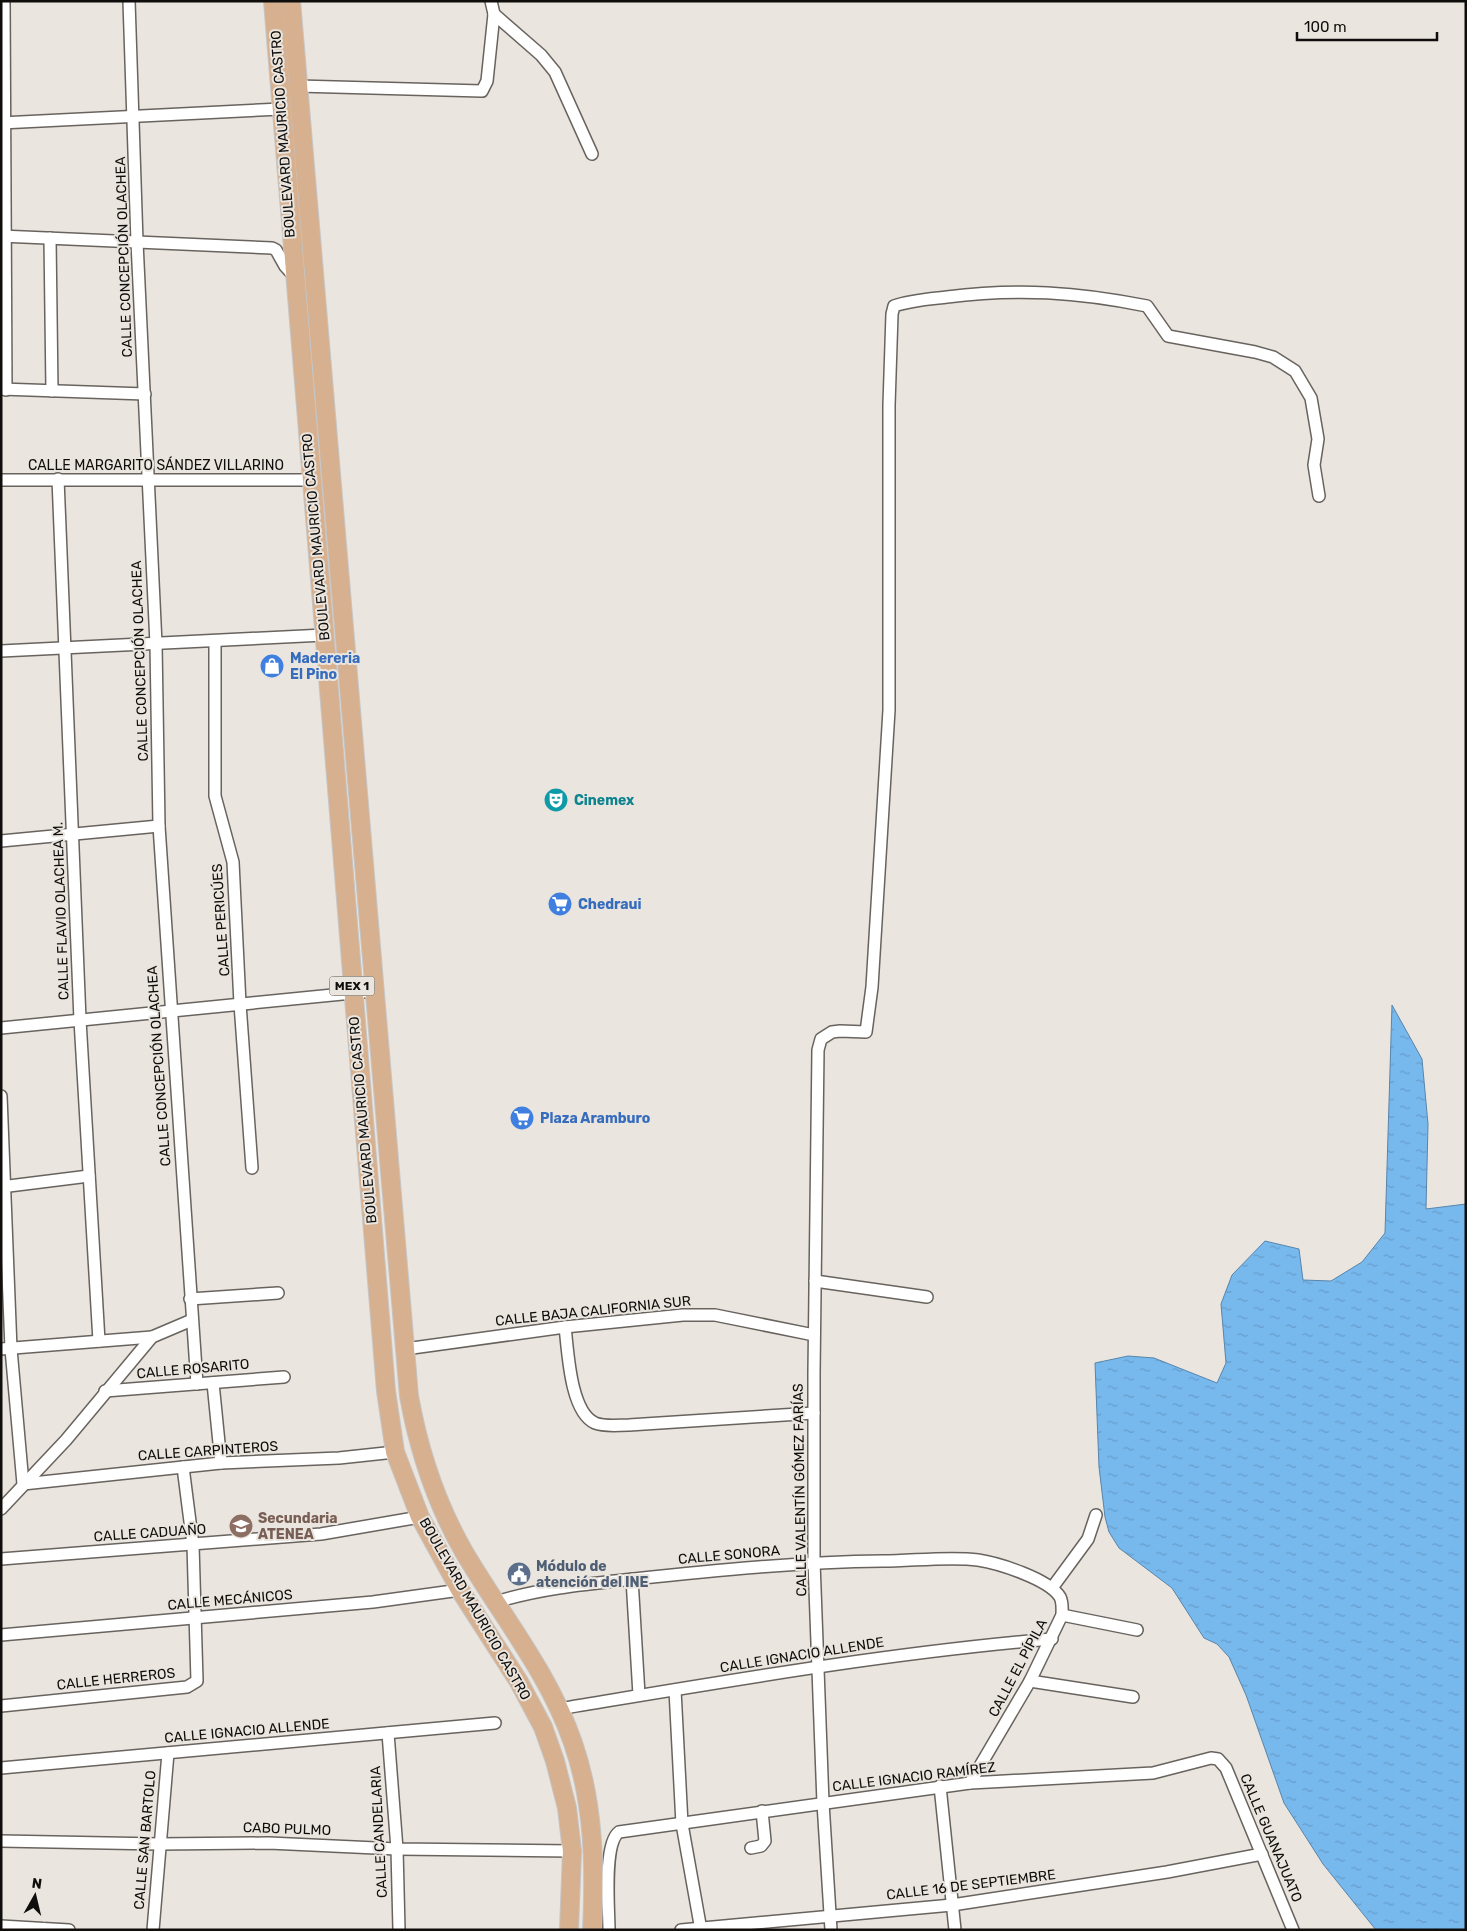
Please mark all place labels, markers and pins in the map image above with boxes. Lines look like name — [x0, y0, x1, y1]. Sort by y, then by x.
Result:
place label: Madereria El Pino — [290, 650, 360, 683]
shop icon: Madereria El Pino — [259, 653, 285, 679]
theatre icon: Cinemex — [543, 787, 569, 813]
place label: Cinemex — [574, 792, 635, 809]
supermarket icon: Chedraui — [547, 891, 573, 917]
place label: Chedraui — [578, 896, 642, 913]
supermarket icon: Plaza Aramburo — [509, 1105, 535, 1131]
place label: Plaza Aramburo — [540, 1110, 650, 1127]
place label: Secundaria ATENEA — [258, 1510, 338, 1543]
school or university icon: Secundaria ATENEA — [228, 1513, 254, 1539]
place label: Módulo de atención del INE — [536, 1558, 649, 1591]
public building icon: Módulo de atención del INE — [506, 1561, 532, 1587]

